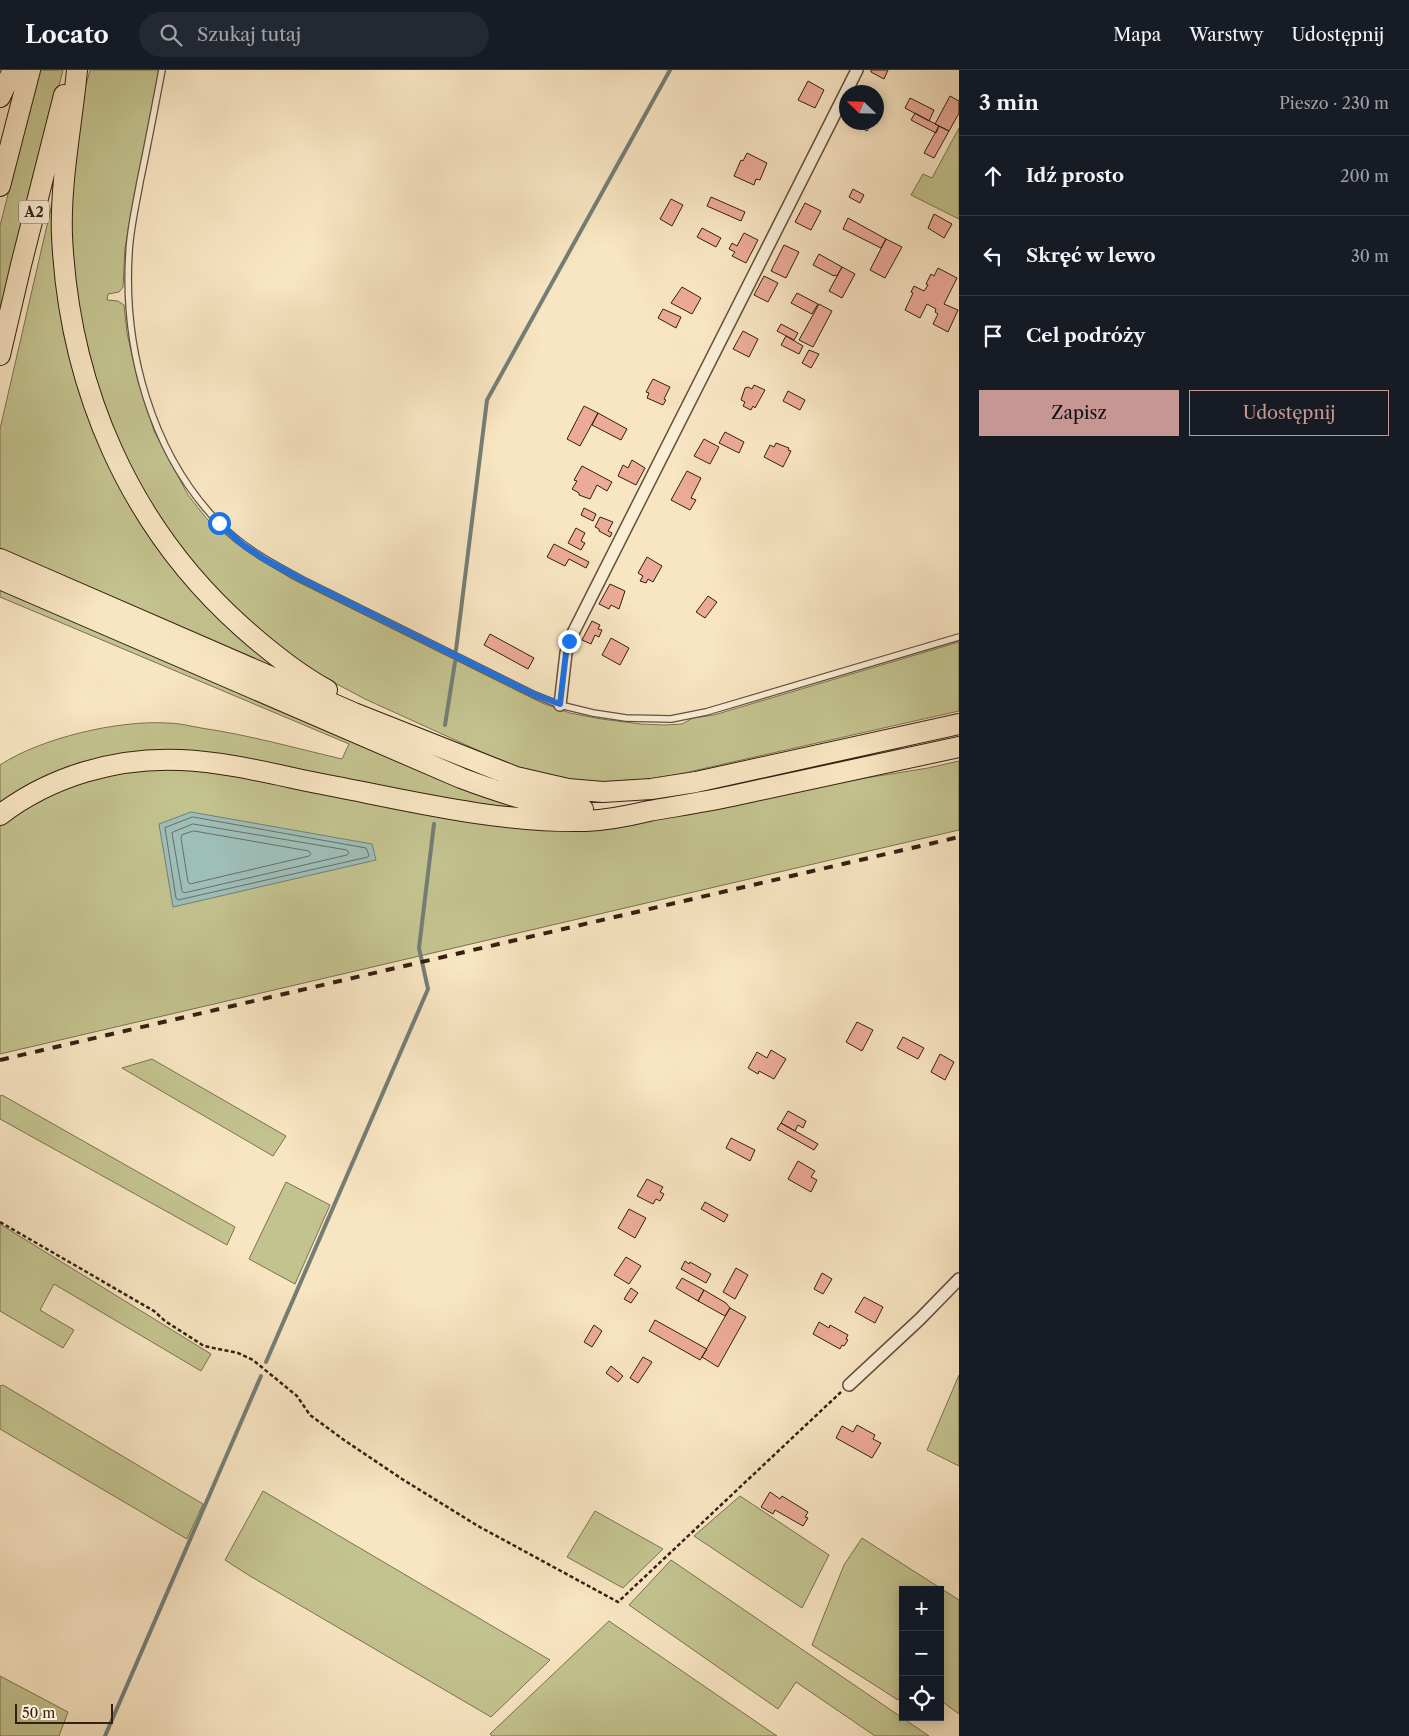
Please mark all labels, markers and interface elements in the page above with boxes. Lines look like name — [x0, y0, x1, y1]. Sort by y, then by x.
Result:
search box — [139, 12, 489, 57]
text: Locato — [25, 20, 109, 49]
icon: search — [157, 21, 185, 49]
text: Szukaj tutaj — [197, 23, 301, 46]
text: Mapa — [1113, 24, 1161, 46]
text: Warstwy — [1189, 24, 1263, 46]
text: Udostępnij — [1291, 24, 1384, 46]
north arrow — [839, 85, 884, 130]
text: 3 min — [979, 90, 1039, 115]
text: Pieszo · 230 m — [1279, 93, 1389, 113]
icon: ahead — [979, 162, 1007, 190]
text: Idź prosto — [1026, 164, 1124, 187]
text: 200 m — [1340, 166, 1389, 186]
road number: A2 — [19, 200, 49, 224]
icon: left — [979, 242, 1007, 270]
text: Skręć w lewo — [1026, 244, 1156, 267]
text: 30 m — [1351, 246, 1389, 266]
icon: arrive — [979, 322, 1007, 350]
text: Cel podróży — [1026, 324, 1145, 347]
button: Zapisz — [979, 390, 1179, 436]
button: Udostępnij — [1189, 390, 1389, 436]
route start — [208, 512, 231, 535]
route end — [558, 630, 581, 653]
map controls — [899, 1586, 944, 1721]
button: + — [899, 1586, 944, 1631]
button: − — [899, 1631, 944, 1676]
button: locate — [899, 1676, 944, 1721]
scale bar — [15, 1701, 112, 1724]
text: 50 m — [22, 1704, 55, 1722]

